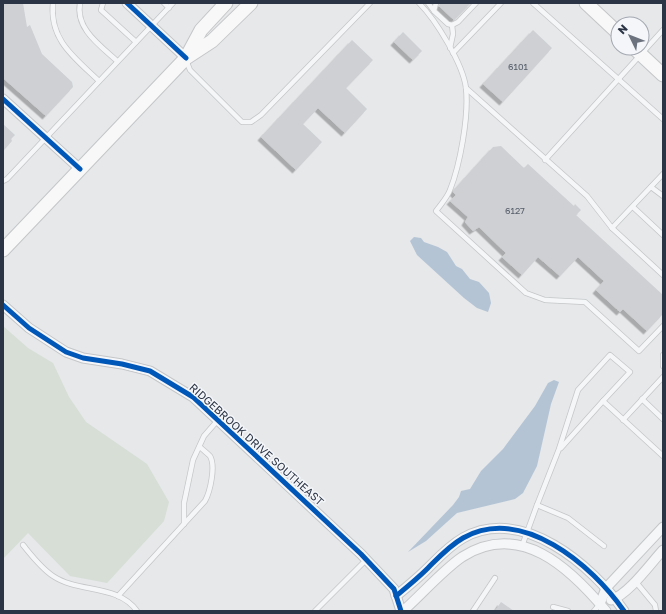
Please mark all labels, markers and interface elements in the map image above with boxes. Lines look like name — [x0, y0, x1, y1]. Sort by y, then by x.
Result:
north arrow — [610, 16, 650, 56]
text: N — [615, 21, 630, 36]
house number: 6101 — [508, 61, 529, 72]
house number: 6127 — [505, 205, 525, 216]
street label: RIDGEBROOK DRIVE SOUTHEAST — [187, 380, 327, 508]

